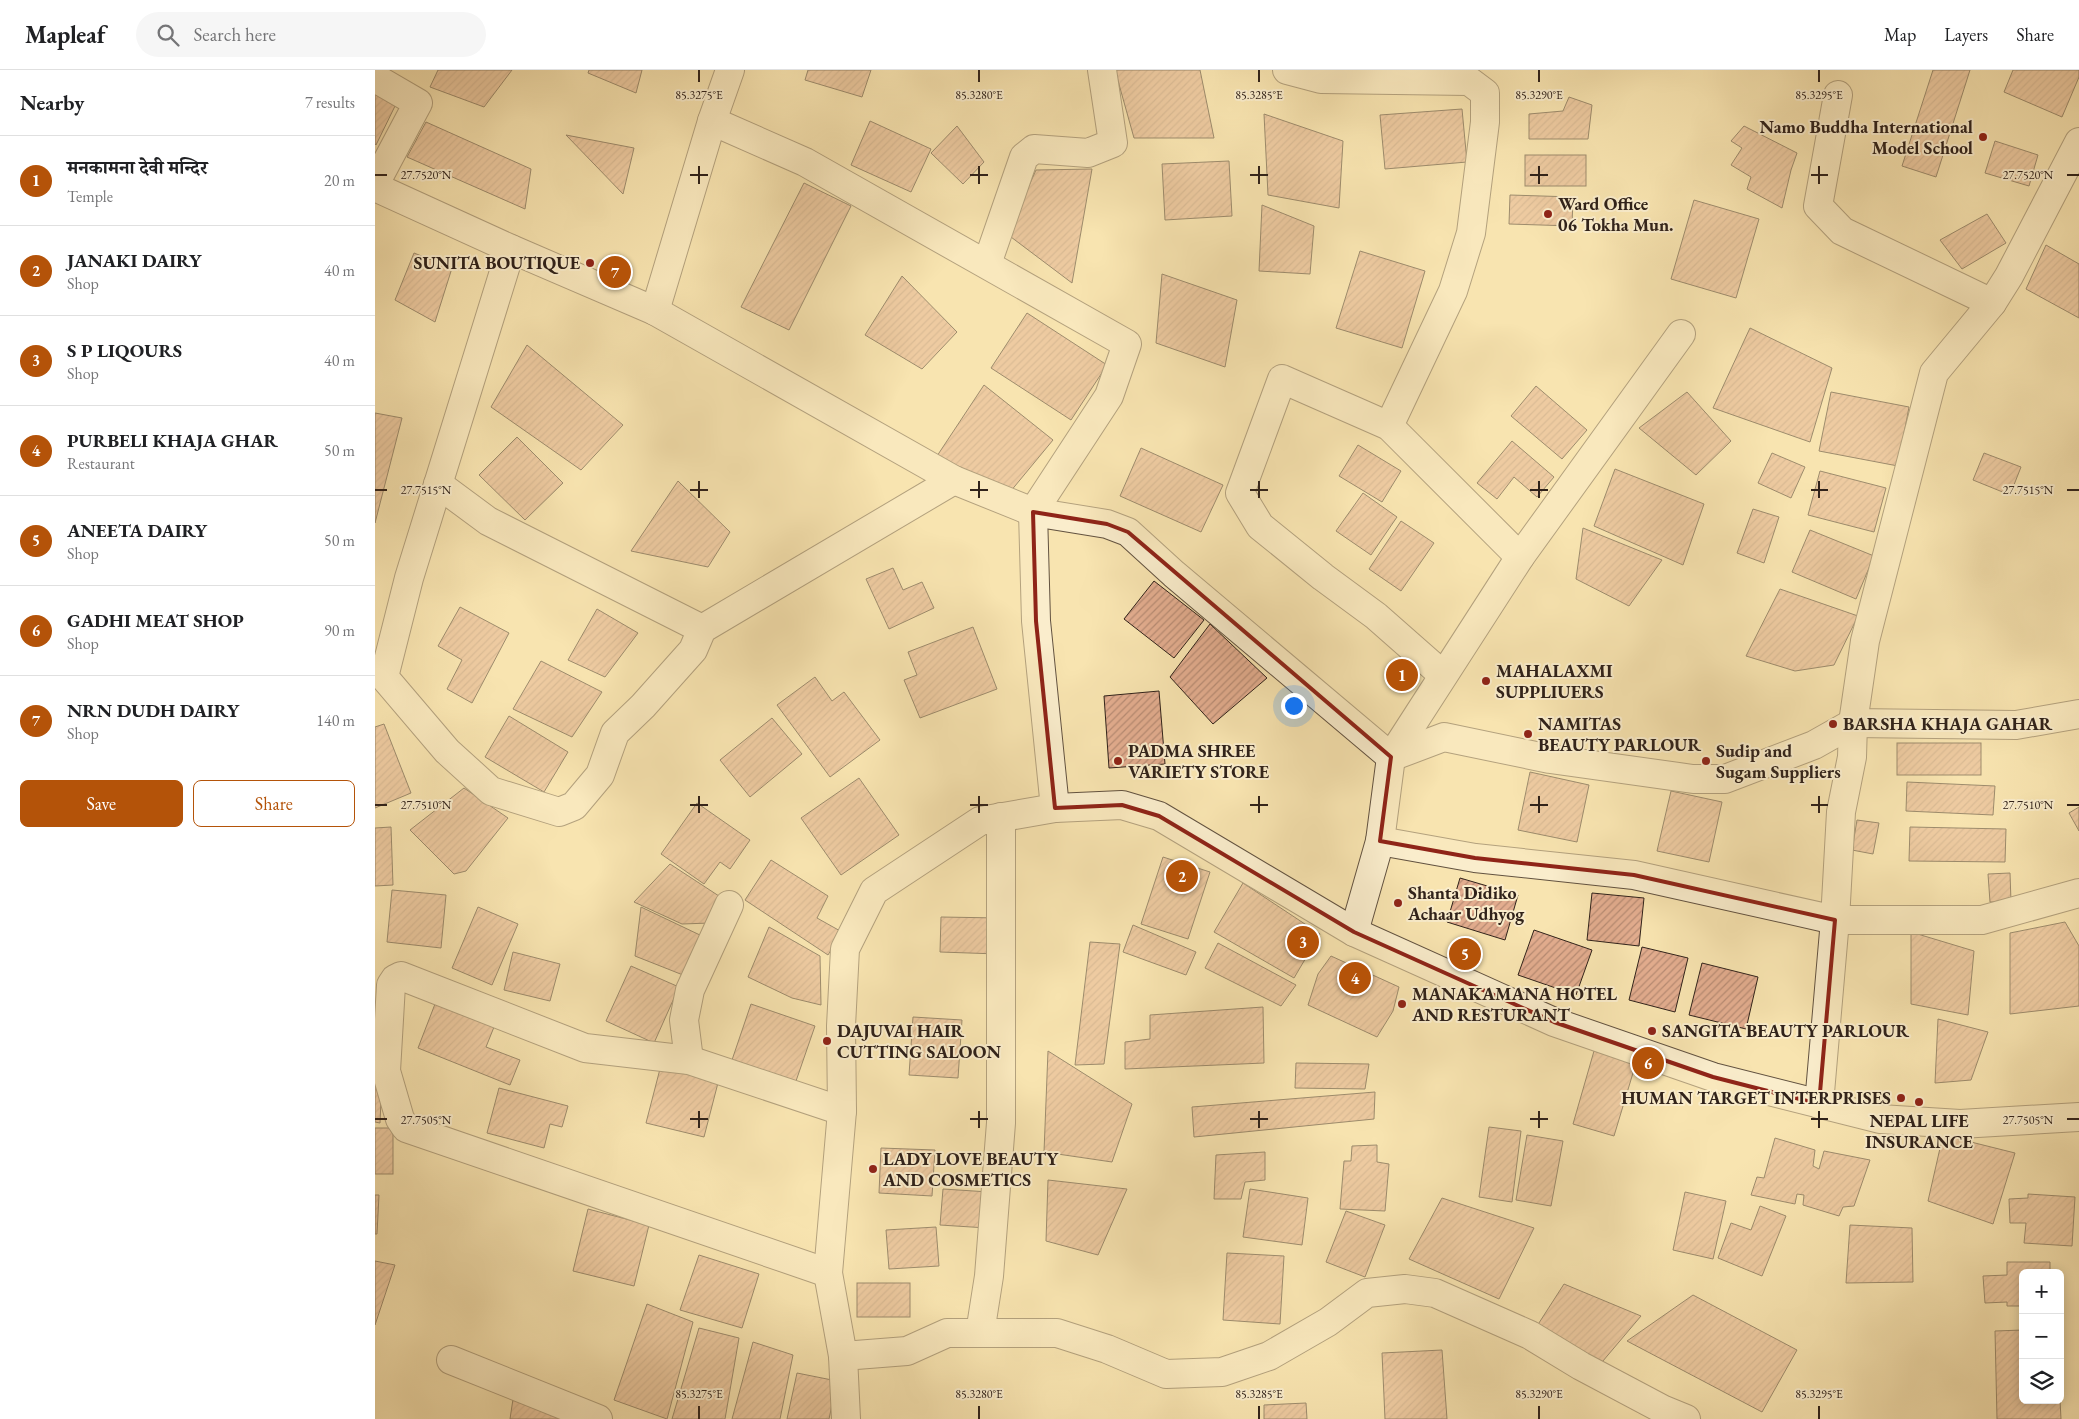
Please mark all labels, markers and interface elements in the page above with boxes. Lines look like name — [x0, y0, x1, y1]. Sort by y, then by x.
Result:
search box — [136, 12, 486, 57]
text: Mapleaf — [25, 19, 106, 50]
icon: search — [154, 21, 182, 49]
text: Search here — [194, 22, 276, 47]
text: Map — [1884, 23, 1916, 46]
text: Layers — [1944, 23, 1988, 46]
text: Share — [2016, 23, 2054, 46]
text: 85.3275°E — [675, 87, 723, 103]
text: 85.3280°E — [955, 87, 1003, 103]
text: 85.3285°E — [1235, 87, 1283, 103]
text: 85.3290°E — [1515, 87, 1563, 103]
text: 85.3295°E — [1795, 87, 1843, 103]
text: Nearby — [20, 89, 84, 116]
text: 7 results — [305, 92, 355, 113]
place label: Namo Buddha International Model School — [1759, 115, 1973, 159]
marker: Namo Buddha International Model School — [1977, 131, 1989, 143]
text: मनकामना देवी मन्दिर — [67, 155, 208, 180]
text: 27.7520°N — [401, 167, 452, 183]
text: 27.7520°N — [2003, 167, 2054, 183]
text: 1 — [32, 170, 40, 191]
text: 20 m — [324, 170, 355, 191]
text: Temple — [67, 186, 113, 207]
place label: Ward Office 06 Tokha Mun. — [1558, 192, 1674, 236]
marker: Ward Office 06 Tokha Mun. — [1542, 208, 1554, 220]
text: JANAKI DAIRY — [67, 248, 201, 273]
place label: SUNITA BOUTIQUE — [414, 251, 581, 274]
pin: 7 — [599, 253, 631, 291]
marker: SUNITA BOUTIQUE — [584, 257, 596, 269]
text: 2 — [32, 260, 40, 281]
text: 40 m — [324, 260, 355, 281]
text: Shop — [67, 273, 99, 294]
text: S P LIQOURS — [67, 338, 182, 363]
text: 3 — [32, 350, 40, 371]
text: 40 m — [324, 350, 355, 371]
text: Shop — [67, 363, 99, 384]
text: PURBELI KHAJA GHAR — [67, 428, 278, 453]
text: 4 — [32, 440, 40, 461]
text: 50 m — [324, 440, 355, 461]
text: Restaurant — [67, 453, 135, 474]
text: 27.7515°N — [401, 482, 452, 498]
text: 27.7515°N — [2003, 482, 2054, 498]
text: ANEETA DAIRY — [67, 518, 207, 543]
text: 5 — [32, 530, 40, 551]
text: 50 m — [324, 530, 355, 551]
text: Shop — [67, 543, 99, 564]
text: GADHI MEAT SHOP — [67, 608, 244, 633]
text: 6 — [32, 620, 40, 641]
text: 90 m — [324, 620, 355, 641]
text: Shop — [67, 633, 99, 654]
pin: 1 — [1386, 656, 1418, 694]
place label: MAHALAXMI SUPPLIUERS — [1496, 659, 1613, 703]
marker: MAHALAXMI SUPPLIUERS — [1480, 675, 1492, 687]
your location — [1281, 693, 1307, 719]
text: NRN DUDH DAIRY — [67, 698, 239, 723]
text: 7 — [32, 710, 40, 731]
text: 140 m — [316, 710, 355, 731]
place label: NAMITAS BEAUTY PARLOUR — [1538, 712, 1702, 756]
place label: BARSHA KHAJA GAHAR — [1843, 712, 2053, 735]
marker: BARSHA KHAJA GAHAR — [1827, 718, 1839, 730]
text: Shop — [67, 723, 99, 744]
marker: NAMITAS BEAUTY PARLOUR — [1522, 728, 1534, 740]
place label: PADMA SHREE VARIETY STORE — [1128, 739, 1270, 783]
place label: Sudip and Sugam Suppliers — [1716, 739, 1841, 783]
marker: PADMA SHREE VARIETY STORE — [1112, 755, 1124, 767]
marker: Sudip and Sugam Suppliers — [1700, 755, 1712, 767]
button: Save — [20, 780, 183, 827]
button: Share — [193, 780, 355, 827]
text: 27.7510°N — [401, 797, 452, 813]
text: 27.7510°N — [2003, 797, 2054, 813]
pin: 2 — [1166, 857, 1198, 895]
place label: Shanta Didiko Achaar Udhyog — [1407, 881, 1525, 925]
marker: Shanta Didiko Achaar Udhyog — [1392, 897, 1404, 909]
pin: 3 — [1287, 923, 1319, 961]
pin: 5 — [1449, 935, 1481, 973]
pin: 4 — [1339, 959, 1371, 997]
place label: MANAKAMANA HOTEL AND RESTURANT — [1411, 982, 1617, 1026]
marker: MANAKAMANA HOTEL AND RESTURANT — [1396, 998, 1408, 1010]
place label: DAJUVAI HAIR CUTTING SALOON — [837, 1019, 1001, 1063]
place label: SANGITA BEAUTY PARLOUR — [1662, 1019, 1909, 1042]
marker: SANGITA BEAUTY PARLOUR — [1646, 1025, 1658, 1037]
marker: DAJUVAI HAIR CUTTING SALOON — [821, 1035, 833, 1047]
pin: 6 — [1632, 1044, 1664, 1082]
place label: HUMAN TARGET INTERPRISES — [1621, 1086, 1891, 1109]
marker: HUMAN TARGET INTERPRISES — [1895, 1092, 1907, 1104]
marker: NEPAL LIFE INSURANCE — [1913, 1096, 1925, 1108]
place label: NEPAL LIFE INSURANCE — [1865, 1109, 1973, 1153]
text: 27.7505°N — [401, 1112, 452, 1128]
text: 27.7505°N — [2003, 1112, 2054, 1128]
place label: LADY LOVE BEAUTY AND COSMETICS — [882, 1147, 1059, 1191]
marker: LADY LOVE BEAUTY AND COSMETICS — [867, 1163, 879, 1175]
map controls — [2019, 1269, 2064, 1404]
button: + — [2019, 1269, 2064, 1314]
button: − — [2019, 1314, 2064, 1359]
button: layers — [2019, 1359, 2064, 1404]
text: 85.3275°E — [675, 1386, 723, 1402]
text: 85.3280°E — [955, 1386, 1003, 1402]
text: 85.3285°E — [1235, 1386, 1283, 1402]
text: 85.3290°E — [1515, 1386, 1563, 1402]
text: 85.3295°E — [1795, 1386, 1843, 1402]

